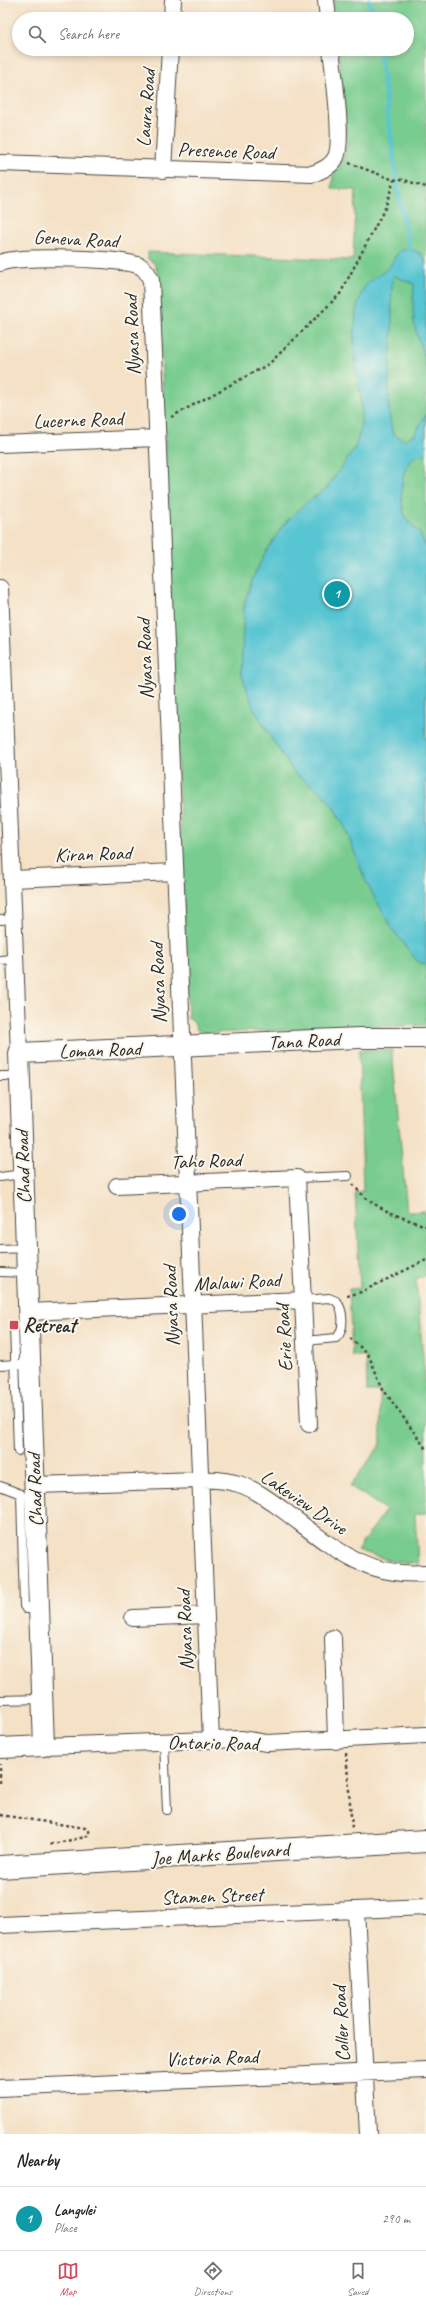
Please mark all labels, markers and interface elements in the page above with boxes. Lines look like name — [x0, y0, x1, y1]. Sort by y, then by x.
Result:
search box — [12, 12, 414, 56]
icon: search — [26, 23, 48, 45]
text: Search here — [58, 25, 119, 44]
street label: Laura Road — [131, 65, 161, 148]
street label: Presence Road — [177, 137, 278, 165]
street label: Geneva Road — [33, 224, 122, 254]
street label: Nyasa Road — [118, 291, 146, 376]
street label: Lucerne Road — [33, 406, 126, 434]
pin: 1 — [324, 579, 350, 609]
street label: Nyasa Road — [131, 615, 159, 700]
street label: Kiran Road — [54, 840, 135, 868]
street label: Nyasa Road — [144, 939, 172, 1024]
street label: Tana Road — [268, 1026, 344, 1055]
street label: Loman Road — [58, 1036, 145, 1064]
street label: Chad Road — [9, 1127, 37, 1204]
street label: Taho Road — [170, 1147, 245, 1175]
your location — [169, 1204, 189, 1224]
street label: Nyasa Road — [157, 1262, 185, 1347]
street label: Malawi Road — [193, 1267, 284, 1297]
street label: Erie Road — [270, 1301, 298, 1372]
place label: Retreat — [23, 1313, 79, 1338]
marker: Retreat — [8, 1319, 20, 1331]
street label: Chad Road — [21, 1450, 49, 1527]
street label: Lakeview Drive — [256, 1464, 353, 1541]
street label: Nyasa Road — [171, 1586, 199, 1671]
street label: Ontario Road — [167, 1730, 262, 1756]
street label: Joe Marks Boulevard — [149, 1836, 293, 1871]
street label: Stamen Street — [161, 1882, 267, 1910]
street label: Coller Road — [326, 1982, 355, 2063]
street label: Victoria Road — [165, 2044, 262, 2072]
text: Nearby — [16, 2150, 59, 2171]
text: Langvlei — [54, 2201, 95, 2220]
text: 1 — [26, 2211, 32, 2227]
text: 290 m — [382, 2211, 410, 2227]
text: Place — [54, 2220, 77, 2236]
tab: Map — [57, 2260, 79, 2298]
tab: Directions — [194, 2260, 232, 2298]
tab: Saved — [347, 2260, 369, 2298]

